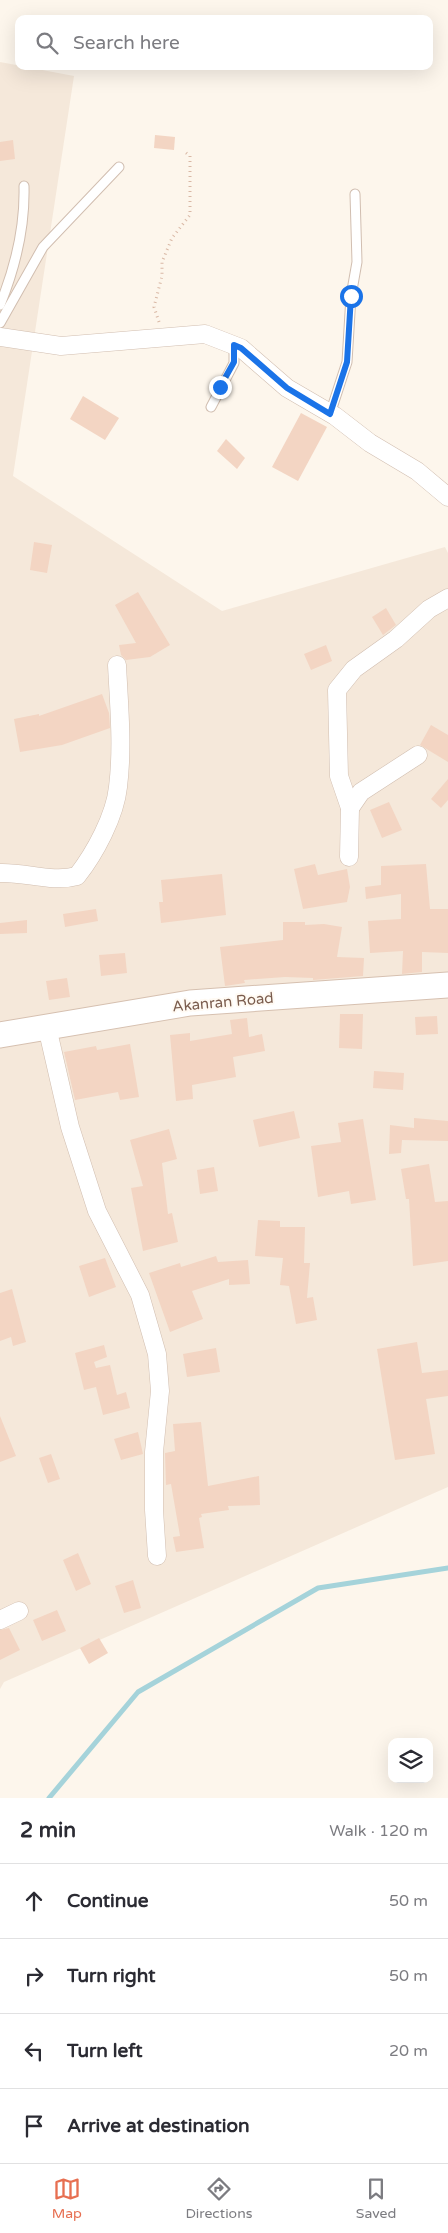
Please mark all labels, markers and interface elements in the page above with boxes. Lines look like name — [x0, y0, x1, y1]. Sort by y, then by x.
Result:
search box — [15, 15, 433, 70]
icon: search — [33, 29, 61, 57]
text: Search here — [73, 32, 180, 54]
route start — [340, 285, 363, 308]
route end — [209, 376, 232, 399]
street label: Akanran Road — [172, 989, 274, 1015]
map controls — [388, 1738, 433, 1783]
button: layers — [388, 1738, 433, 1783]
text: 2 min — [20, 1818, 76, 1843]
text: Walk · 120 m — [329, 1821, 428, 1841]
icon: ahead — [20, 1887, 48, 1915]
text: Continue — [67, 1890, 149, 1912]
text: 50 m — [389, 1891, 428, 1911]
icon: right — [20, 1962, 48, 1990]
text: Turn right — [67, 1965, 155, 1987]
text: 50 m — [389, 1966, 428, 1986]
icon: left — [20, 2037, 48, 2065]
text: Turn left — [67, 2040, 143, 2062]
text: 20 m — [389, 2041, 428, 2061]
icon: arrive — [20, 2112, 48, 2140]
text: Arrive at destination — [67, 2115, 250, 2137]
tab: Map — [52, 2175, 82, 2222]
tab: Directions — [185, 2175, 252, 2222]
tab: Saved — [356, 2175, 396, 2222]

